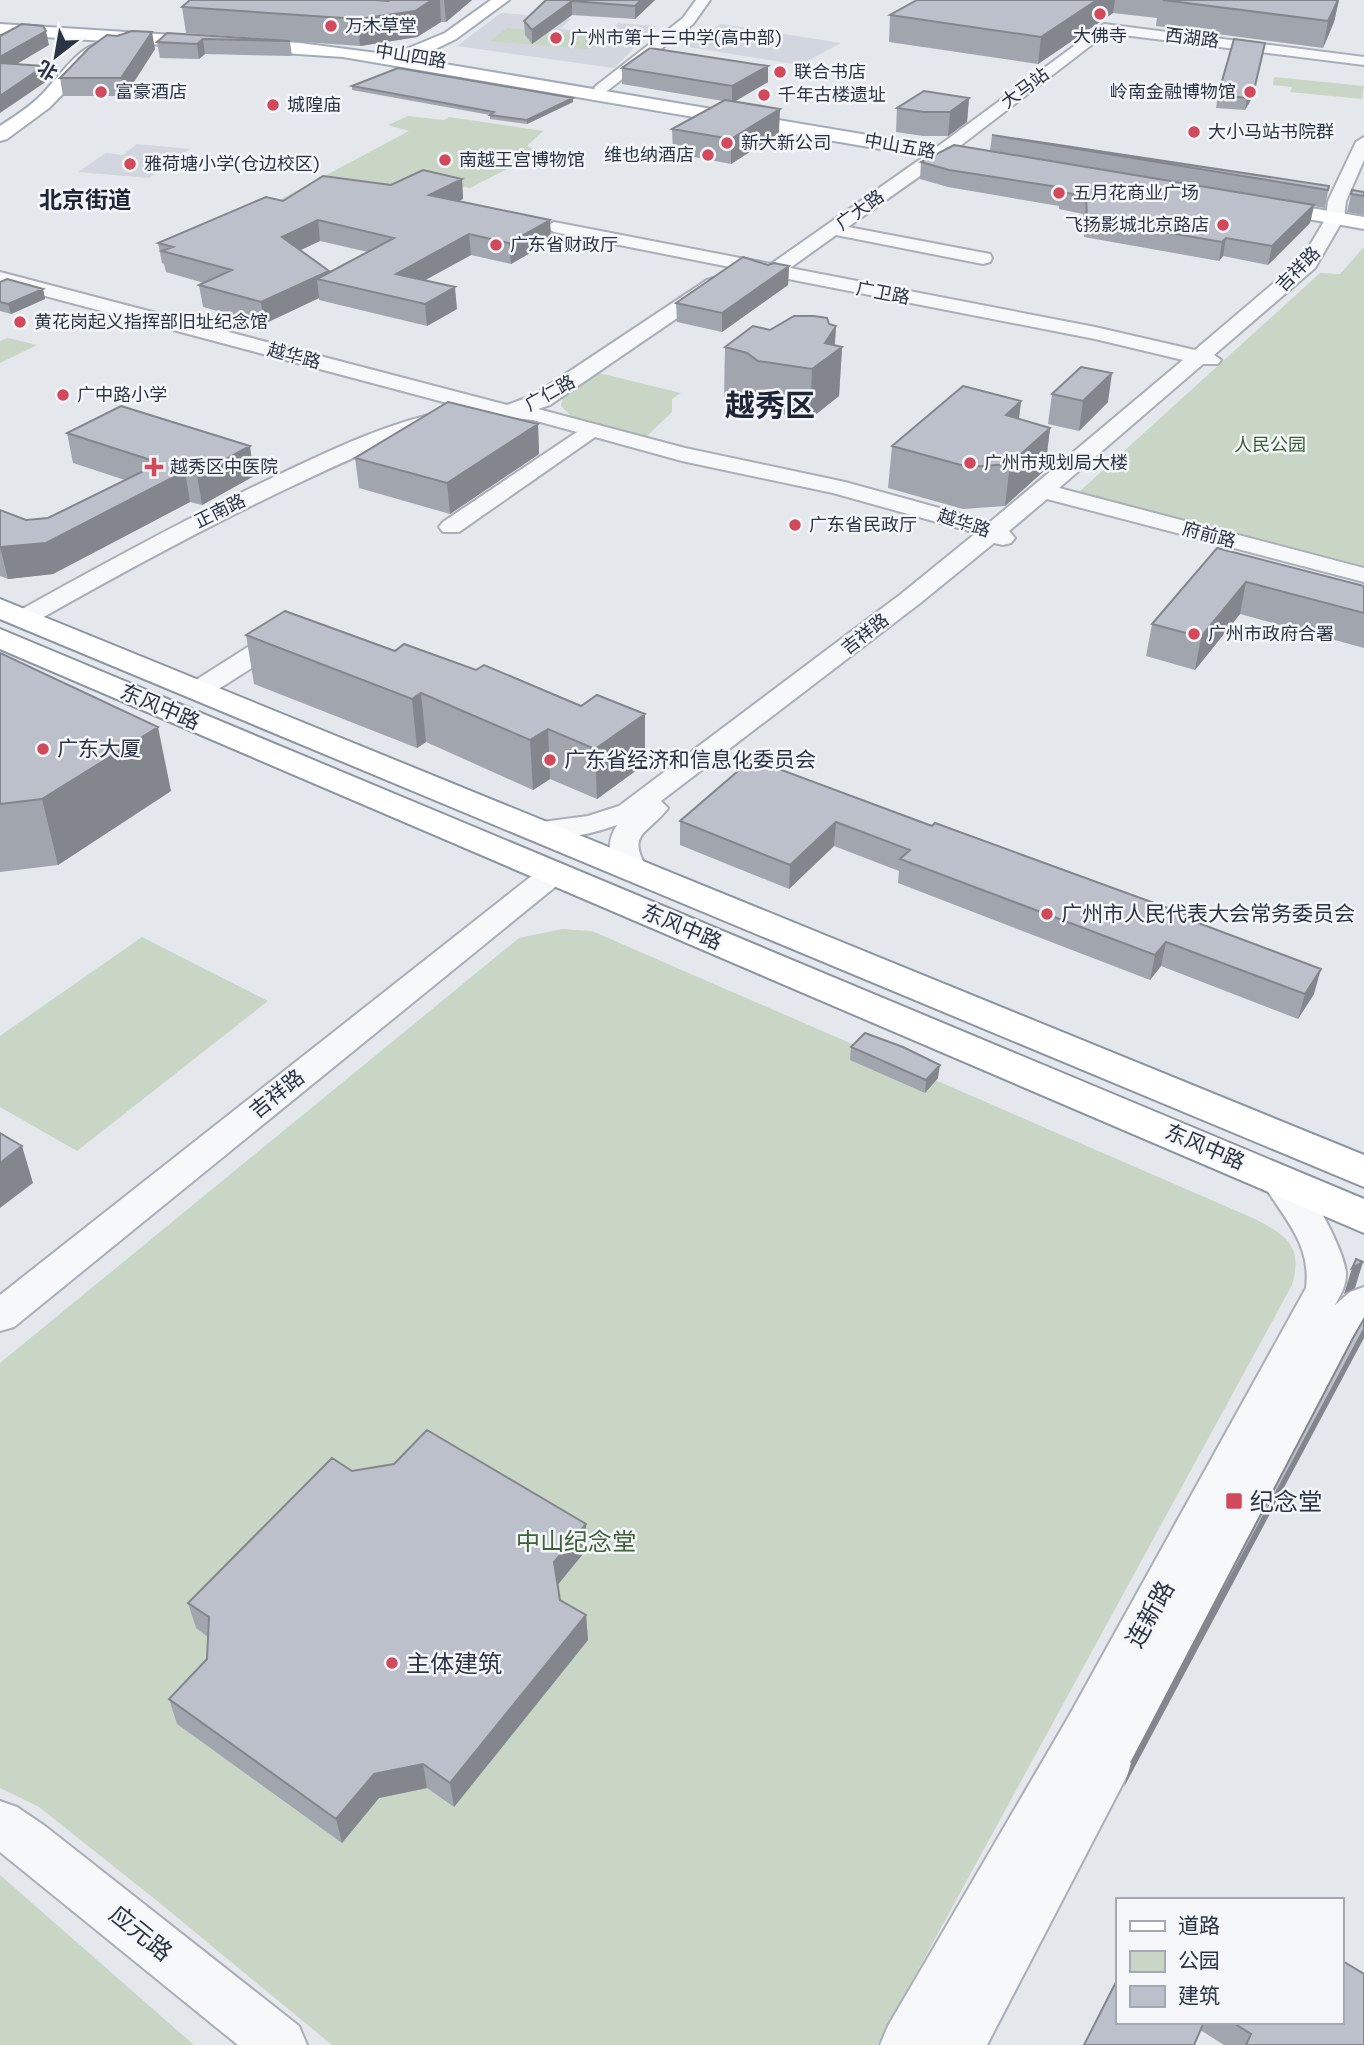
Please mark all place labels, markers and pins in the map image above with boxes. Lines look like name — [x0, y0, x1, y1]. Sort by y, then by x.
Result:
marker: 大佛寺 — [1092, 6, 1108, 22]
place label: 万木草堂 — [345, 14, 417, 38]
marker: 万木草堂 — [323, 18, 339, 34]
place label: 大佛寺 — [1073, 24, 1127, 48]
place label: 广州市第十三中学(高中部) — [570, 26, 781, 50]
marker: 广州市第十三中学(高中部) — [548, 30, 564, 46]
place label: 联合书店 — [794, 60, 866, 84]
marker: 联合书店 — [772, 64, 788, 80]
place label: 富豪酒店 — [115, 80, 187, 104]
place label: 岭南金融博物馆 — [1110, 80, 1236, 104]
place label: 千年古楼遗址 — [778, 83, 886, 107]
marker: 富豪酒店 — [93, 84, 109, 100]
marker: 岭南金融博物馆 — [1242, 84, 1258, 100]
marker: 千年古楼遗址 — [756, 87, 772, 103]
place label: 城隍庙 — [287, 93, 341, 117]
marker: 城隍庙 — [265, 97, 281, 113]
place label: 大小马站书院群 — [1208, 120, 1334, 144]
marker: 大小马站书院群 — [1186, 124, 1202, 140]
place label: 新大新公司 — [741, 131, 831, 155]
marker: 新大新公司 — [719, 135, 735, 151]
place label: 维也纳酒店 — [604, 143, 694, 167]
marker: 维也纳酒店 — [700, 147, 716, 163]
place label: 南越王宫博物馆 — [459, 148, 585, 172]
place label: 雅荷塘小学(仓边校区) — [144, 152, 319, 176]
marker: 南越王宫博物馆 — [437, 152, 453, 168]
marker: 雅荷塘小学(仓边校区) — [122, 156, 138, 172]
place label: 五月花商业广场 — [1073, 181, 1199, 205]
marker: 五月花商业广场 — [1051, 185, 1067, 201]
place label: 飞扬影城北京路店 — [1065, 213, 1209, 237]
marker: 飞扬影城北京路店 — [1215, 217, 1231, 233]
place label: 广东省财政厅 — [510, 233, 618, 257]
marker: 广东省财政厅 — [488, 237, 504, 253]
place label: 黄花岗起义指挥部旧址纪念馆 — [34, 310, 268, 334]
marker: 黄花岗起义指挥部旧址纪念馆 — [12, 314, 28, 330]
place label: 广中路小学 — [77, 383, 167, 407]
marker: 广中路小学 — [55, 387, 71, 403]
place label: 广州市规划局大楼 — [984, 451, 1128, 475]
place label: 越秀区中医院 — [170, 455, 278, 479]
marker: 广州市规划局大楼 — [962, 455, 978, 471]
marker: 越秀区中医院 — [144, 457, 164, 477]
place label: 广东省民政厅 — [809, 513, 917, 537]
marker: 广东省民政厅 — [787, 517, 803, 533]
place label: 广州市政府合署 — [1208, 622, 1334, 646]
marker: 广州市政府合署 — [1186, 626, 1202, 642]
place label: 广东大厦 — [57, 735, 141, 763]
marker: 广东大厦 — [35, 741, 51, 757]
place label: 广东省经济和信息化委员会 — [564, 746, 816, 774]
marker: 广东省经济和信息化委员会 — [542, 752, 558, 768]
place label: 广州市人民代表大会常务委员会 — [1061, 900, 1355, 928]
marker: 广州市人民代表大会常务委员会 — [1039, 906, 1055, 922]
place label: 纪念堂 — [1250, 1486, 1322, 1517]
marker: 纪念堂 — [1224, 1491, 1244, 1511]
place label: 主体建筑 — [406, 1648, 502, 1679]
marker: 主体建筑 — [384, 1655, 400, 1671]

